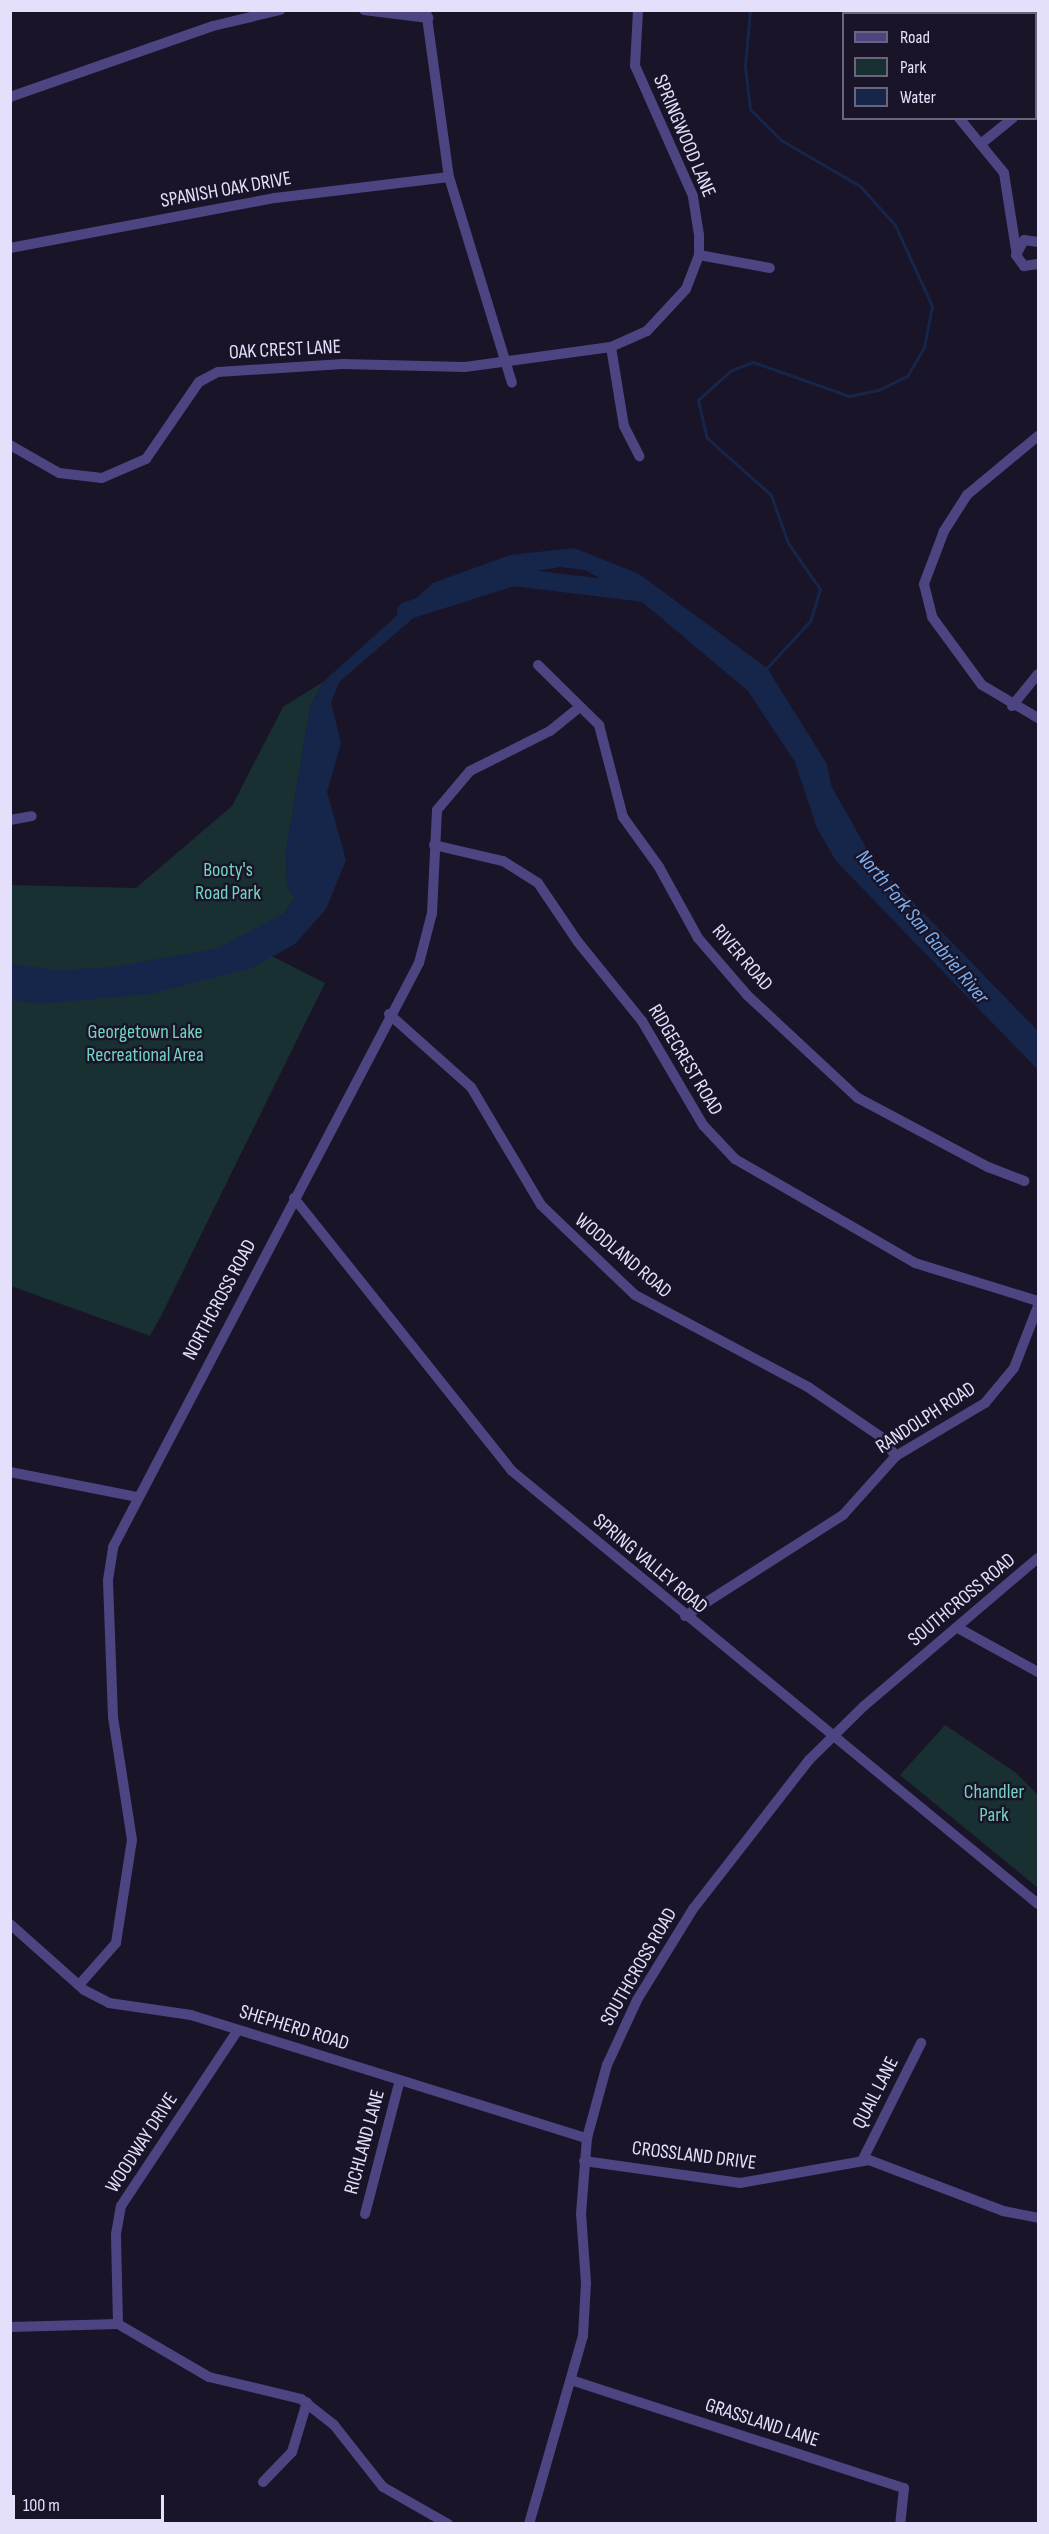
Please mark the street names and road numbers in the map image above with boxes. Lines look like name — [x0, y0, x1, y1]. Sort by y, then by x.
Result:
street label: SPRINGWOOD LANE — [647, 71, 721, 201]
street label: SPANISH OAK DRIVE — [159, 167, 293, 213]
street label: OAK CREST LANE — [228, 335, 342, 365]
street label: RIVER ROAD — [707, 920, 777, 996]
street label: RIDGECREST ROAD — [642, 1000, 728, 1120]
street label: WOODLAND ROAD — [570, 1209, 676, 1303]
street label: NORTHCROSS ROAD — [178, 1236, 262, 1364]
street label: RANDOLPH ROAD — [872, 1377, 980, 1459]
street label: SPRING VALLEY ROAD — [588, 1509, 712, 1619]
street label: SOUTHCROSS ROAD — [904, 1548, 1020, 1652]
street label: SOUTHCROSS ROAD — [596, 1904, 682, 2030]
street label: SHEPHERD ROAD — [236, 2000, 352, 2056]
street label: QUAIL LANE — [848, 2053, 904, 2133]
street label: RICHLAND LANE — [340, 2087, 390, 2197]
street label: WOODWAY DRIVE — [101, 2088, 183, 2198]
street label: CROSSLAND DRIVE — [630, 2136, 758, 2176]
street label: GRASSLAND LANE — [702, 2393, 822, 2453]

